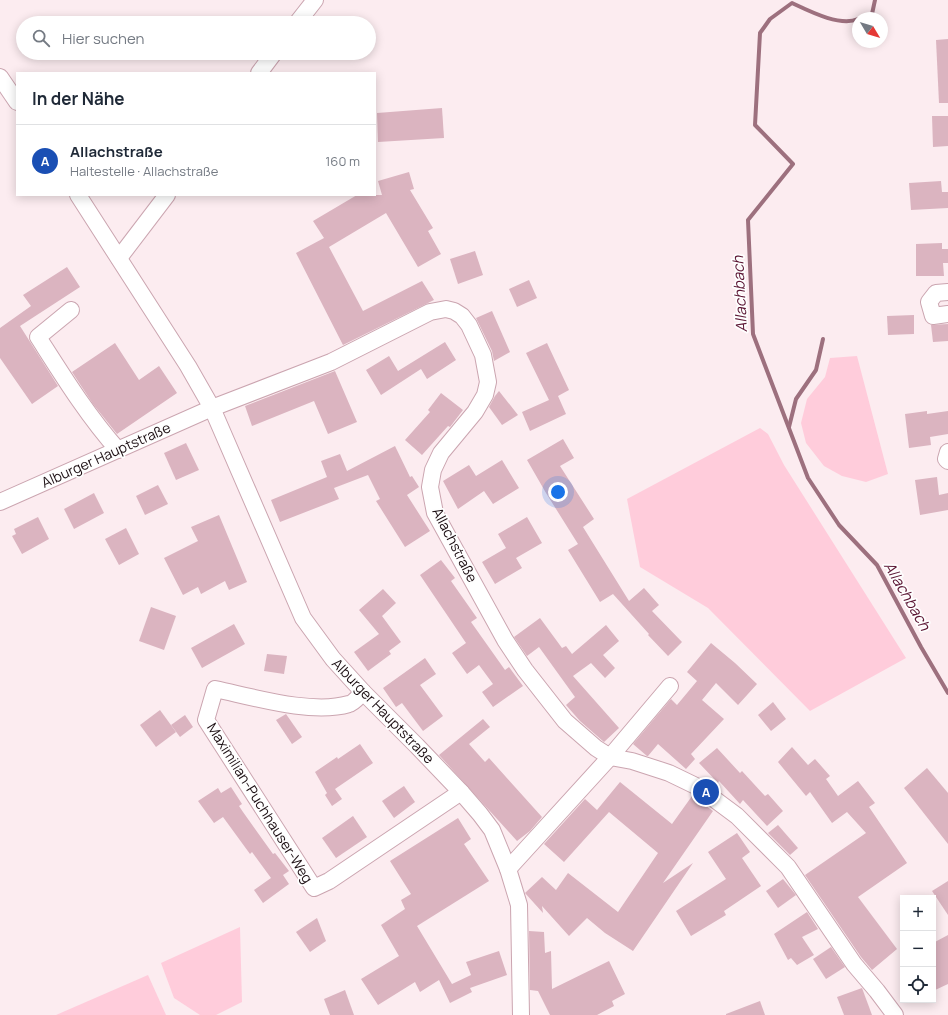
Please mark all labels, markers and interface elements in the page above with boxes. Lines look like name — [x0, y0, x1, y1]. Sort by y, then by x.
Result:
north arrow — [852, 12, 888, 48]
search box — [16, 16, 376, 60]
icon: search — [30, 27, 52, 49]
text: Hier suchen — [62, 28, 144, 49]
text: In der Nähe — [32, 87, 125, 110]
text: Allachstraße — [70, 141, 163, 162]
text: A — [41, 152, 49, 170]
text: 160 m — [325, 152, 360, 170]
text: Haltestelle · Allachstraße — [70, 162, 218, 180]
water label: Allachbach — [727, 254, 752, 333]
street label: Alburger Hauptstraße — [38, 418, 173, 492]
your location — [548, 482, 568, 502]
street label: Allachstraße — [429, 504, 482, 585]
water label: Allachbach — [879, 557, 936, 635]
street label: Alburger Hauptstraße — [328, 654, 439, 767]
street label: Maximilian-Puchhauser-Weg — [203, 719, 318, 886]
pin: A — [693, 777, 719, 807]
map controls — [900, 895, 936, 1003]
button: + — [900, 895, 936, 931]
button: − — [900, 931, 936, 967]
button: locate — [900, 967, 936, 1003]

